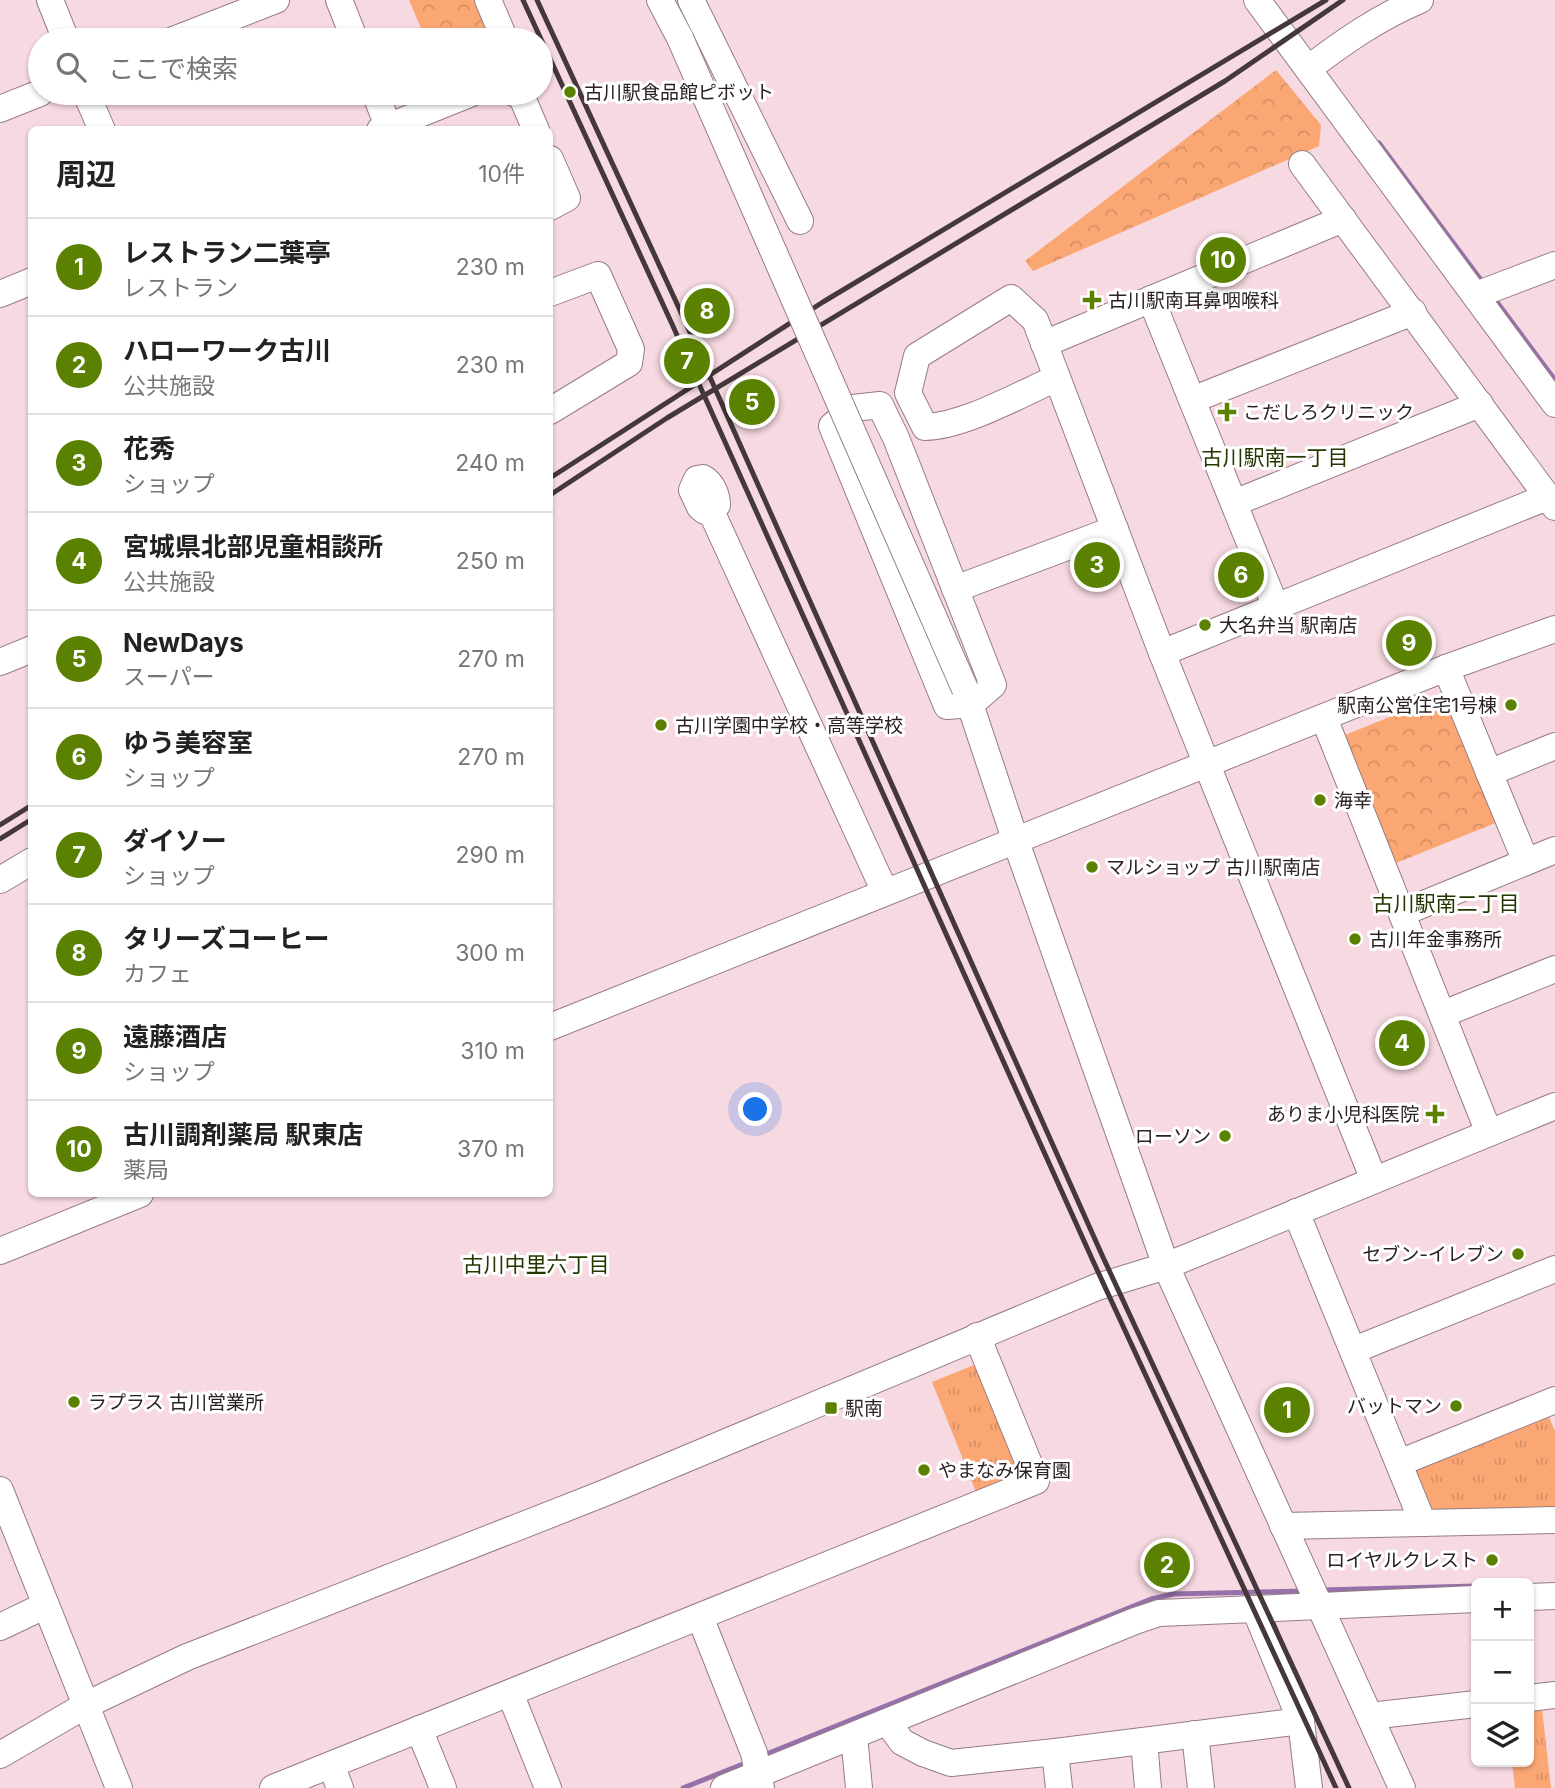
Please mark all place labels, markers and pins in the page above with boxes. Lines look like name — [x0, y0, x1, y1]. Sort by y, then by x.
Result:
place label: 古川駅食品館ピボット — [584, 81, 774, 104]
marker: 古川駅食品館ピボット — [562, 84, 578, 100]
pin: 10 — [1200, 234, 1246, 286]
pin: 8 — [684, 285, 730, 337]
place label: 古川駅南耳鼻咽喉科 — [1108, 289, 1279, 312]
marker: 古川駅南耳鼻咽喉科 — [1082, 290, 1102, 310]
pin: 7 — [664, 335, 710, 387]
pin: 5 — [729, 376, 775, 428]
place label: こだしろクリニック — [1243, 401, 1414, 424]
marker: こだしろクリニック — [1217, 402, 1237, 422]
pin: 3 — [1074, 539, 1120, 591]
pin: 6 — [1218, 549, 1264, 601]
place label: 大名弁当 駅南店 — [1219, 614, 1357, 637]
marker: 大名弁当 駅南店 — [1197, 617, 1213, 633]
pin: 9 — [1386, 617, 1432, 669]
place label: 駅南公営住宅1号棟 — [1337, 694, 1497, 717]
marker: 駅南公営住宅1号棟 — [1503, 697, 1519, 713]
place label: 古川学園中学校・高等学校 — [675, 714, 903, 737]
marker: 古川学園中学校・高等学校 — [653, 717, 669, 733]
place label: 海幸 — [1334, 789, 1372, 812]
marker: 海幸 — [1312, 792, 1328, 808]
place label: マルショップ 古川駅南店 — [1106, 856, 1320, 879]
marker: マルショップ 古川駅南店 — [1084, 859, 1100, 875]
place label: 古川年金事務所 — [1369, 928, 1502, 951]
marker: 古川年金事務所 — [1347, 931, 1363, 947]
pin: 4 — [1379, 1017, 1425, 1069]
place label: ありま小児科医院 — [1267, 1103, 1419, 1126]
marker: ありま小児科医院 — [1425, 1104, 1445, 1124]
place label: ローソン — [1135, 1125, 1211, 1148]
marker: ローソン — [1217, 1128, 1233, 1144]
place label: セブン-イレブン — [1362, 1243, 1504, 1266]
marker: セブン-イレブン — [1510, 1246, 1526, 1262]
pin: 1 — [1264, 1384, 1310, 1436]
place label: ラプラス 古川営業所 — [88, 1391, 264, 1414]
marker: ラプラス 古川営業所 — [66, 1394, 82, 1410]
place label: バットマン — [1347, 1395, 1442, 1418]
place label: 駅南 — [845, 1397, 883, 1420]
marker: バットマン — [1448, 1398, 1464, 1414]
marker: 駅南 — [823, 1400, 839, 1416]
place label: やまなみ保育園 — [938, 1459, 1071, 1482]
marker: やまなみ保育園 — [916, 1462, 932, 1478]
pin: 2 — [1144, 1539, 1190, 1591]
place label: ロイヤルクレスト — [1327, 1549, 1478, 1572]
marker: ロイヤルクレスト — [1484, 1552, 1500, 1568]

